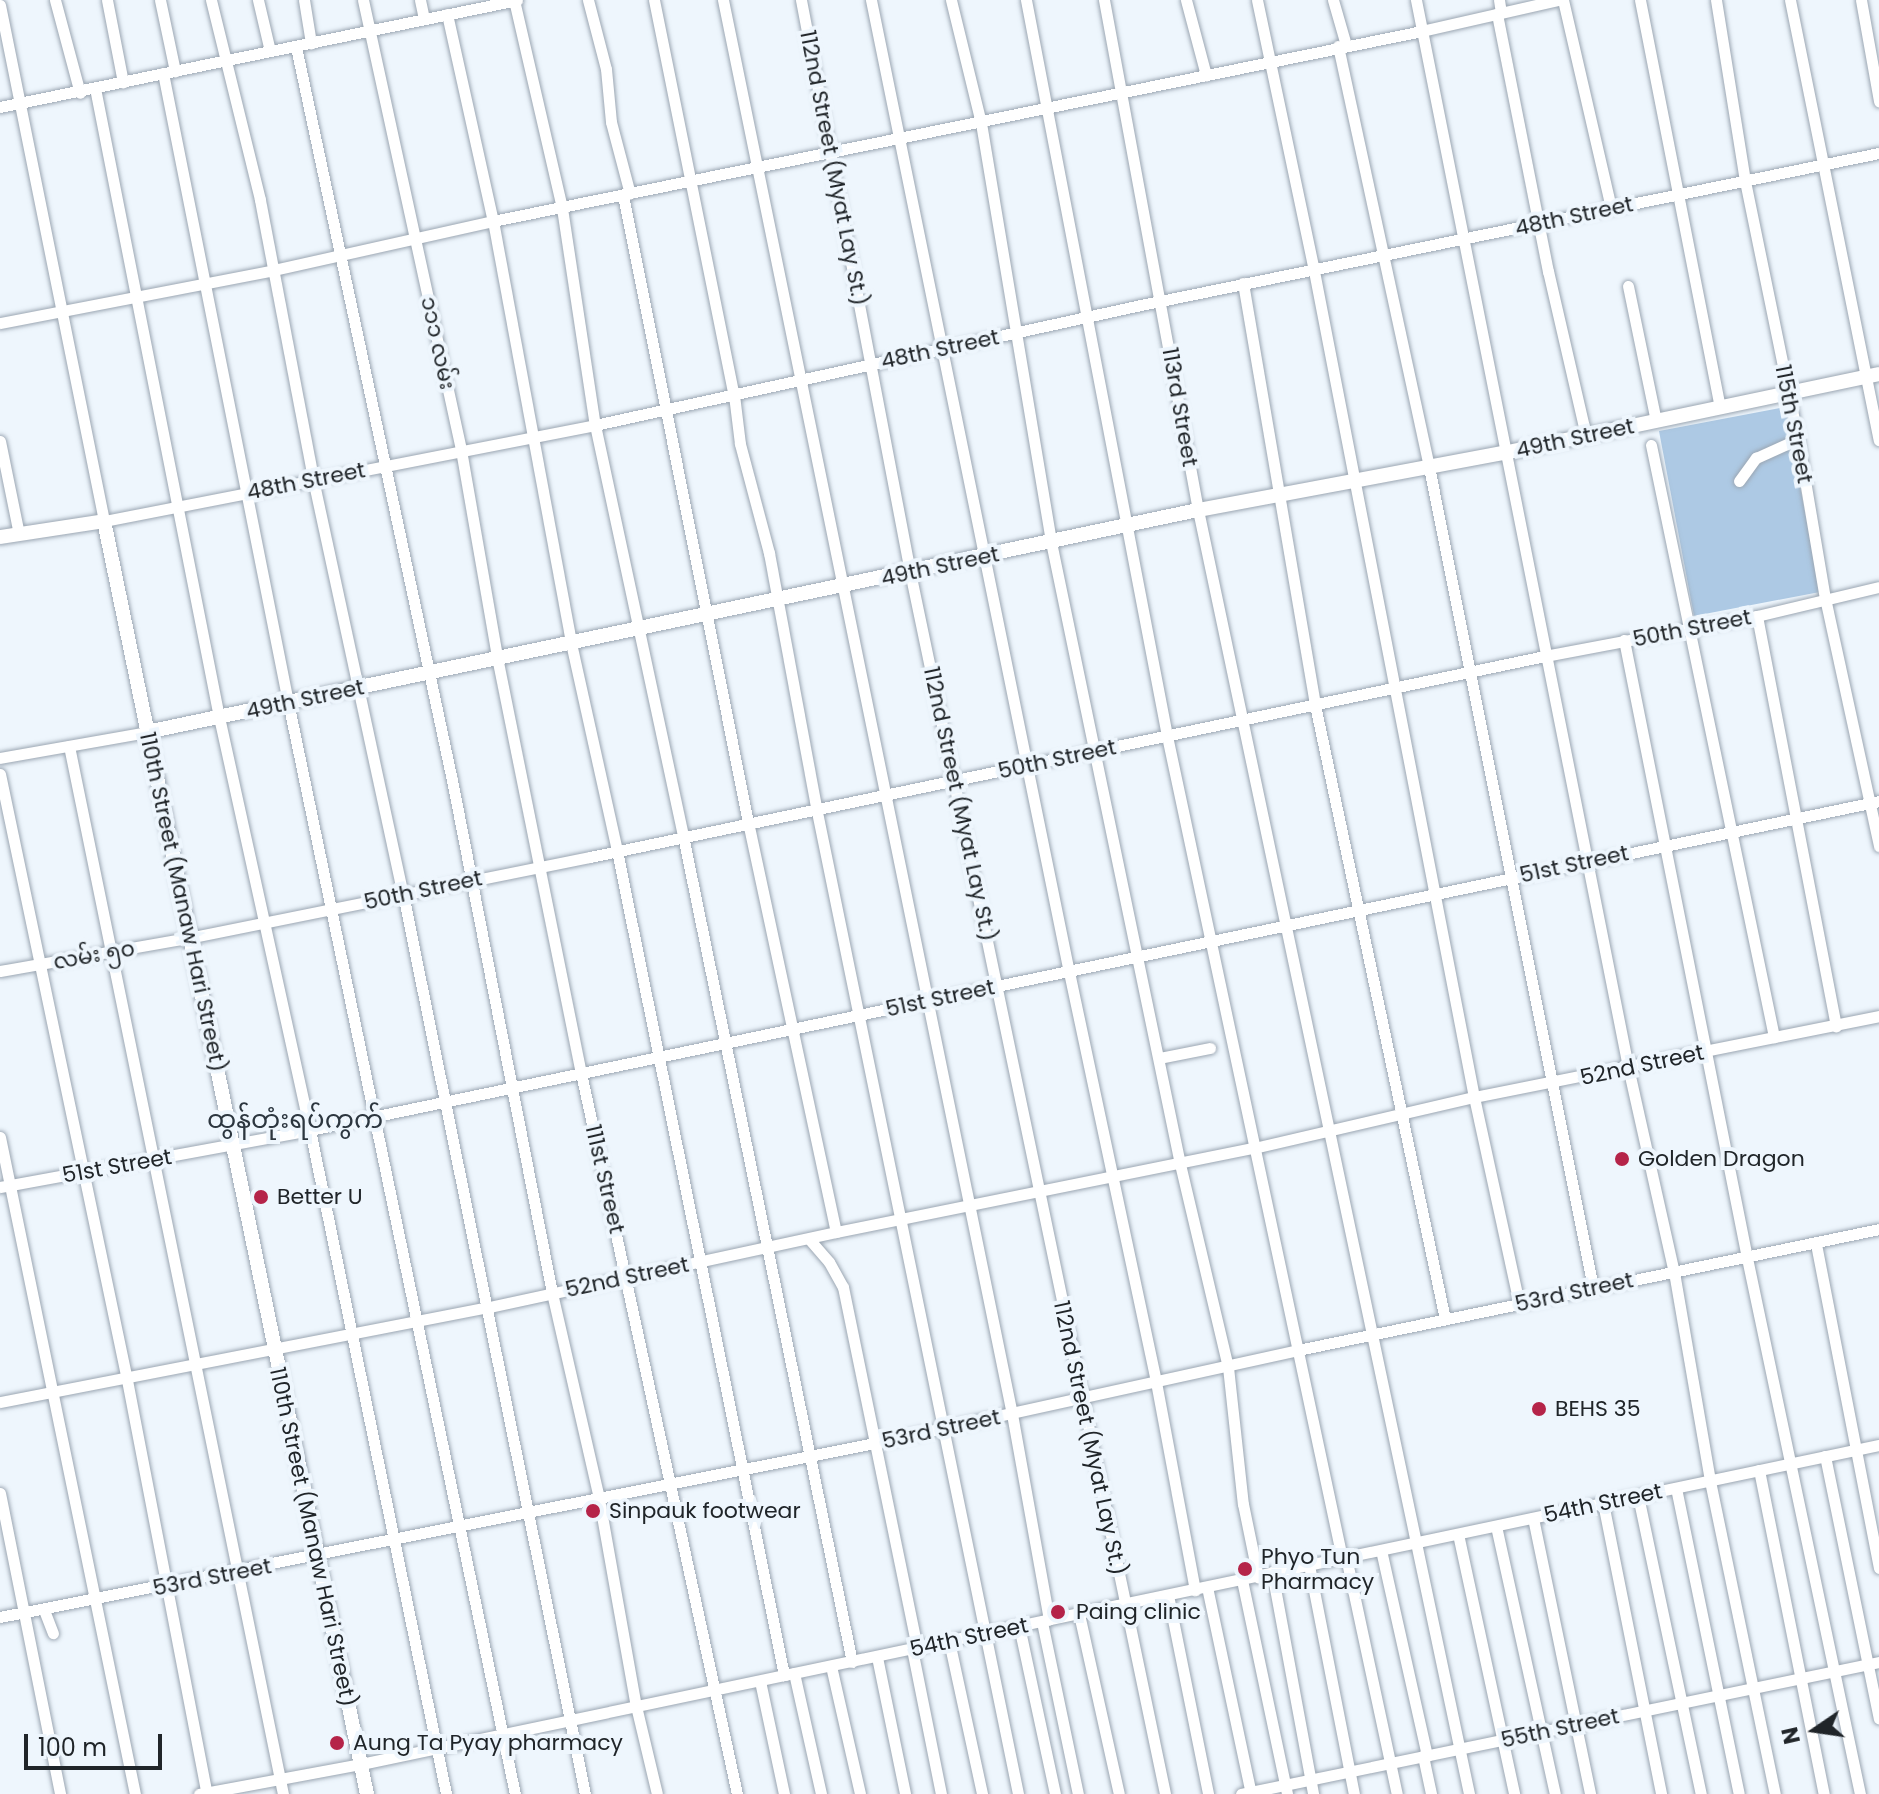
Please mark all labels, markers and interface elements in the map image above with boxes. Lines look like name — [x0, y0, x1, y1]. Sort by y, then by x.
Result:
street label: 112nd Street (Myat Lay St.) — [794, 28, 874, 308]
street label: 48th Street — [1513, 191, 1635, 241]
street label: ၁၁၁ လမ်း — [415, 294, 461, 392]
street label: 48th Street — [879, 324, 1001, 374]
street label: 113rd Street — [1157, 345, 1203, 469]
street label: 115th Street — [1770, 362, 1818, 486]
street label: 49th Street — [1514, 413, 1636, 463]
street label: 48th Street — [245, 457, 367, 505]
street label: 49th Street — [879, 541, 1001, 591]
street label: 50th Street — [1631, 604, 1753, 652]
street label: 112nd Street (Myat Lay St.) — [918, 664, 1002, 944]
street label: 49th Street — [244, 674, 366, 724]
street label: 110th Street (Manaw Hari Street) — [134, 730, 232, 1074]
street label: 50th Street — [996, 734, 1118, 784]
street label: 51st Street — [1517, 840, 1631, 888]
street label: 50th Street — [362, 865, 484, 915]
street label: လမ်း ၅၀ — [51, 935, 137, 975]
street label: 51st Street — [883, 974, 997, 1022]
street label: 52nd Street — [1578, 1039, 1706, 1091]
district label: ထွန်တုံးရပ်ကွက် — [207, 1104, 383, 1136]
street label: 111st Street — [580, 1122, 630, 1236]
street label: 51st Street — [60, 1143, 174, 1189]
place label: Golden Dragon — [1638, 1146, 1805, 1172]
marker: Golden Dragon — [1613, 1150, 1631, 1168]
place label: Better U — [277, 1184, 363, 1210]
marker: Better U — [252, 1188, 270, 1206]
street label: 52nd Street — [563, 1251, 691, 1303]
street label: 53rd Street — [1512, 1267, 1636, 1317]
street label: 112nd Street (Myat Lay St.) — [1048, 1298, 1132, 1578]
street label: 110th Street (Manaw Hari Street) — [264, 1365, 362, 1709]
place label: BEHS 35 — [1555, 1396, 1641, 1422]
marker: BEHS 35 — [1530, 1400, 1548, 1418]
street label: 53rd Street — [879, 1404, 1003, 1454]
street label: 54th Street — [1542, 1478, 1664, 1528]
place label: Sinpauk footwear — [609, 1498, 801, 1524]
marker: Sinpauk footwear — [584, 1502, 602, 1520]
place label: Phyo Tun Pharmacy — [1261, 1543, 1374, 1594]
street label: 53rd Street — [151, 1553, 273, 1601]
marker: Phyo Tun Pharmacy — [1236, 1560, 1254, 1578]
place label: Paing clinic — [1076, 1599, 1201, 1625]
marker: Paing clinic — [1047, 1601, 1069, 1623]
street label: 54th Street — [908, 1612, 1030, 1662]
north arrow — [1775, 1690, 1855, 1770]
street label: 55th Street — [1499, 1703, 1621, 1753]
scale bar — [28, 1718, 166, 1768]
text: N — [1774, 1724, 1808, 1747]
place label: Aung Ta Pyay pharmacy — [353, 1730, 623, 1756]
text: 100 m — [38, 1731, 107, 1764]
marker: Aung Ta Pyay pharmacy — [328, 1734, 346, 1752]

